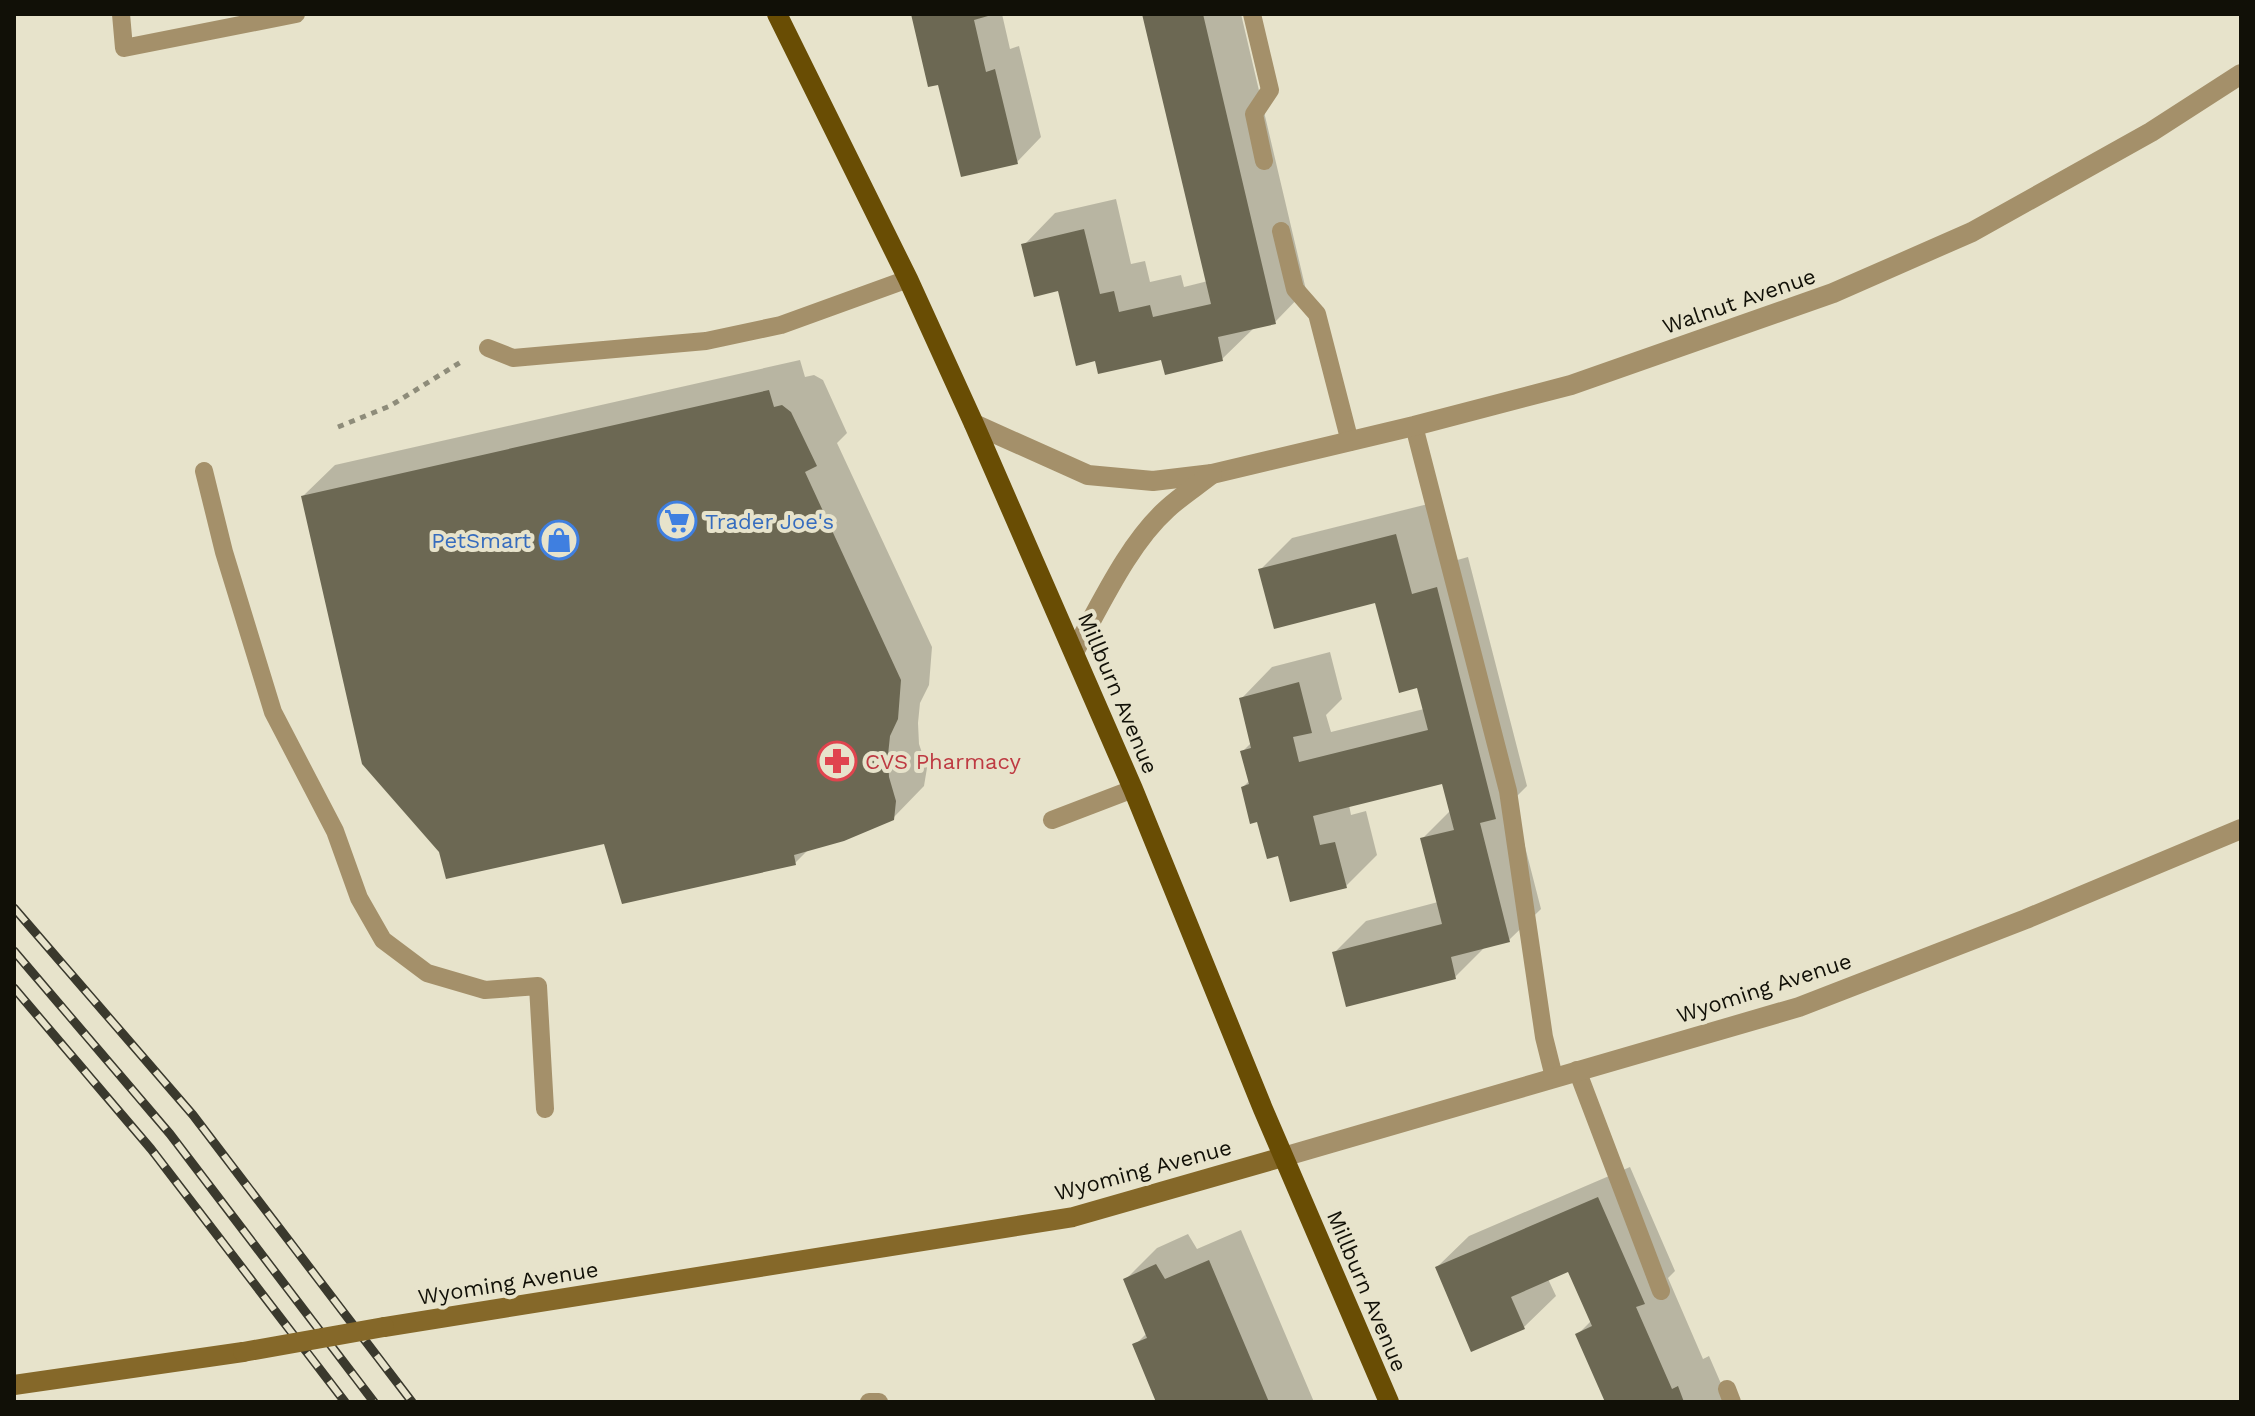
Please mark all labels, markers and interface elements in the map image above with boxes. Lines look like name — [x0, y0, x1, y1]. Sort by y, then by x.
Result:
street label: Walnut Avenue — [1659, 263, 1819, 339]
supermarket icon: Trader Joe's — [656, 500, 698, 542]
place label: Trader Joe's — [705, 509, 834, 534]
shop icon: PetSmart — [538, 519, 580, 561]
place label: PetSmart — [431, 528, 531, 553]
street label: Millburn Avenue — [1073, 609, 1163, 777]
pharmacy icon: CVS Pharmacy — [816, 740, 858, 782]
place label: CVS Pharmacy — [865, 749, 1021, 774]
street label: Wyoming Avenue — [1673, 948, 1855, 1028]
street label: Wyoming Avenue — [1052, 1134, 1234, 1206]
street label: Millburn Avenue — [1322, 1207, 1412, 1375]
street label: Wyoming Avenue — [416, 1256, 600, 1310]

